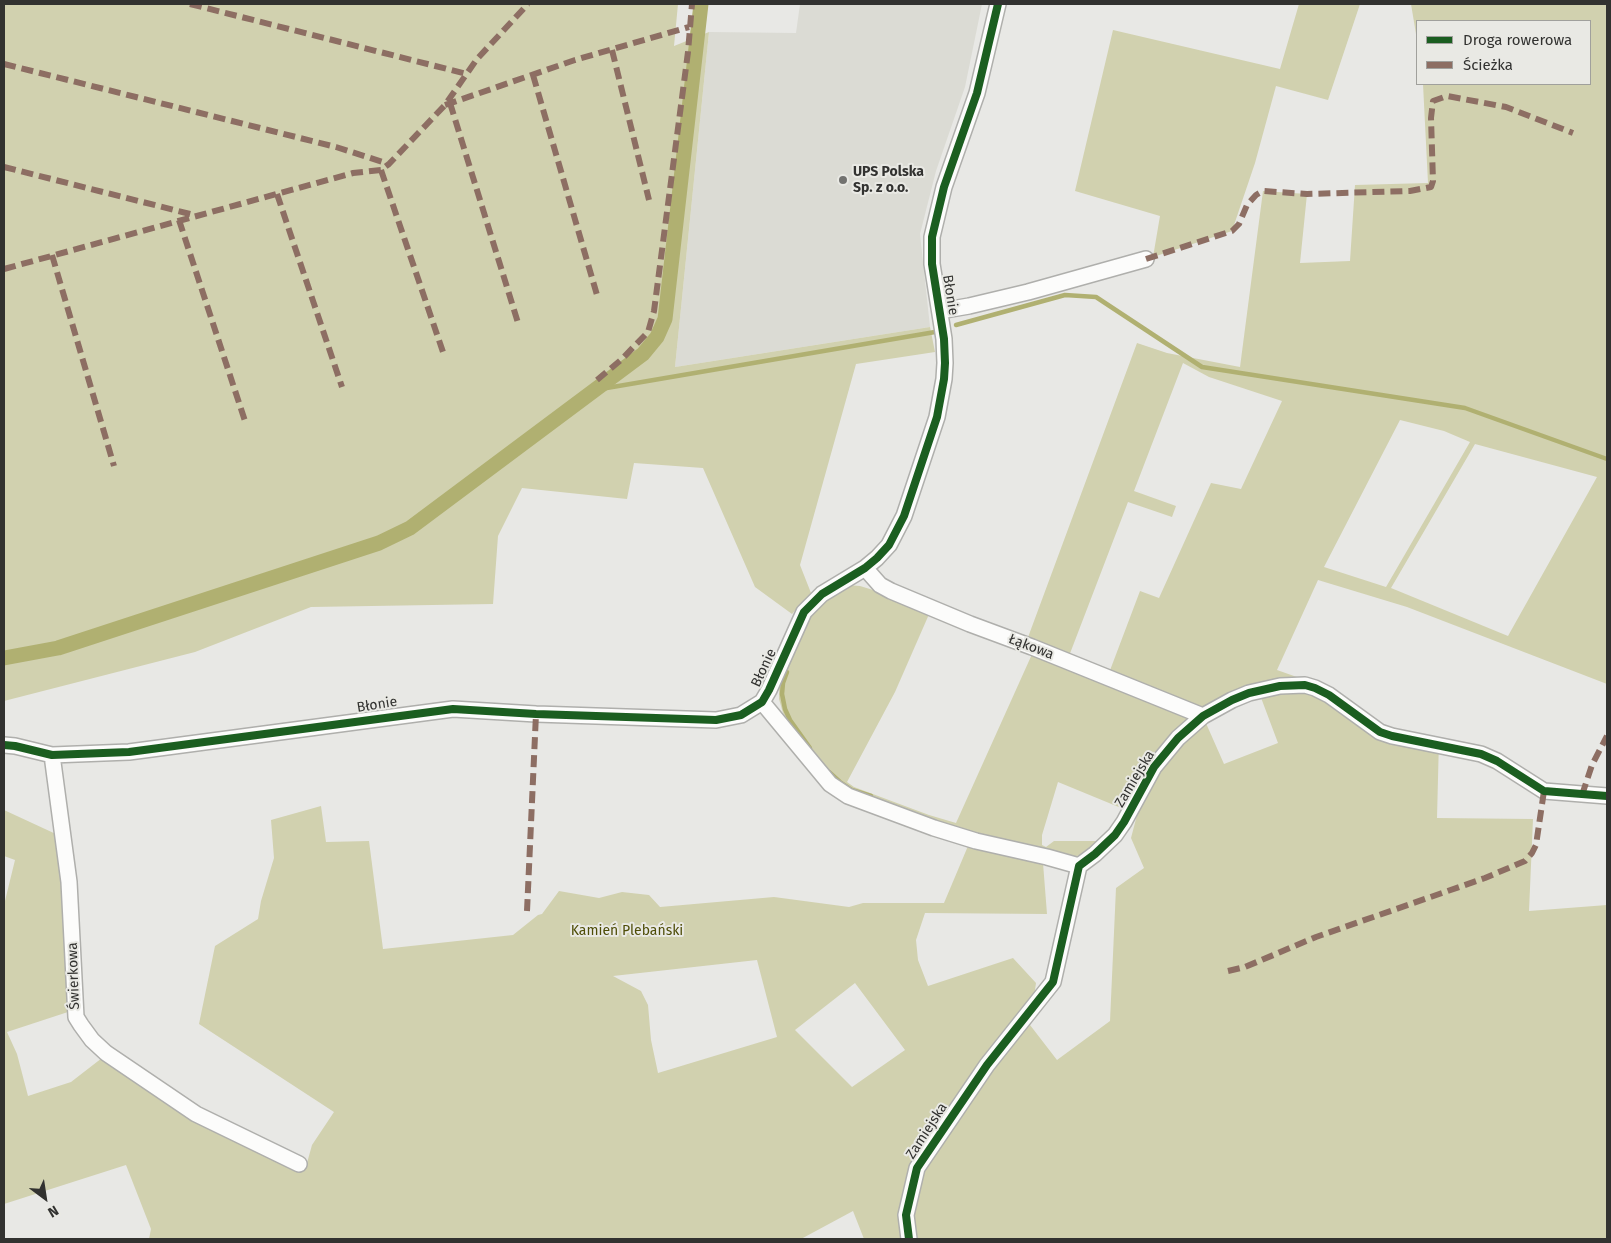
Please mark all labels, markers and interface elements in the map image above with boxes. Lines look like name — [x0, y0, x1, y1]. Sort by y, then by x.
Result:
legend — [1416, 20, 1591, 85]
text: Droga rowerowa — [1463, 31, 1572, 49]
text: Ścieżka — [1463, 56, 1513, 74]
place label: UPS Polska Sp. z o.o. — [853, 164, 924, 196]
marker: UPS Polska Sp. z o.o. — [837, 174, 849, 186]
street label: Błonie — [939, 274, 961, 316]
street label: Łąkowa — [1006, 631, 1056, 663]
street label: Błonie — [748, 646, 780, 690]
street label: Błonie — [356, 694, 398, 716]
street label: Zamiejska — [1111, 748, 1159, 810]
park label: Kamień Plebański — [571, 923, 683, 939]
street label: Świerkowa — [64, 942, 84, 1010]
street label: Zamiejska — [903, 1100, 951, 1162]
north arrow — [20, 1173, 70, 1223]
text: N — [45, 1202, 61, 1221]

